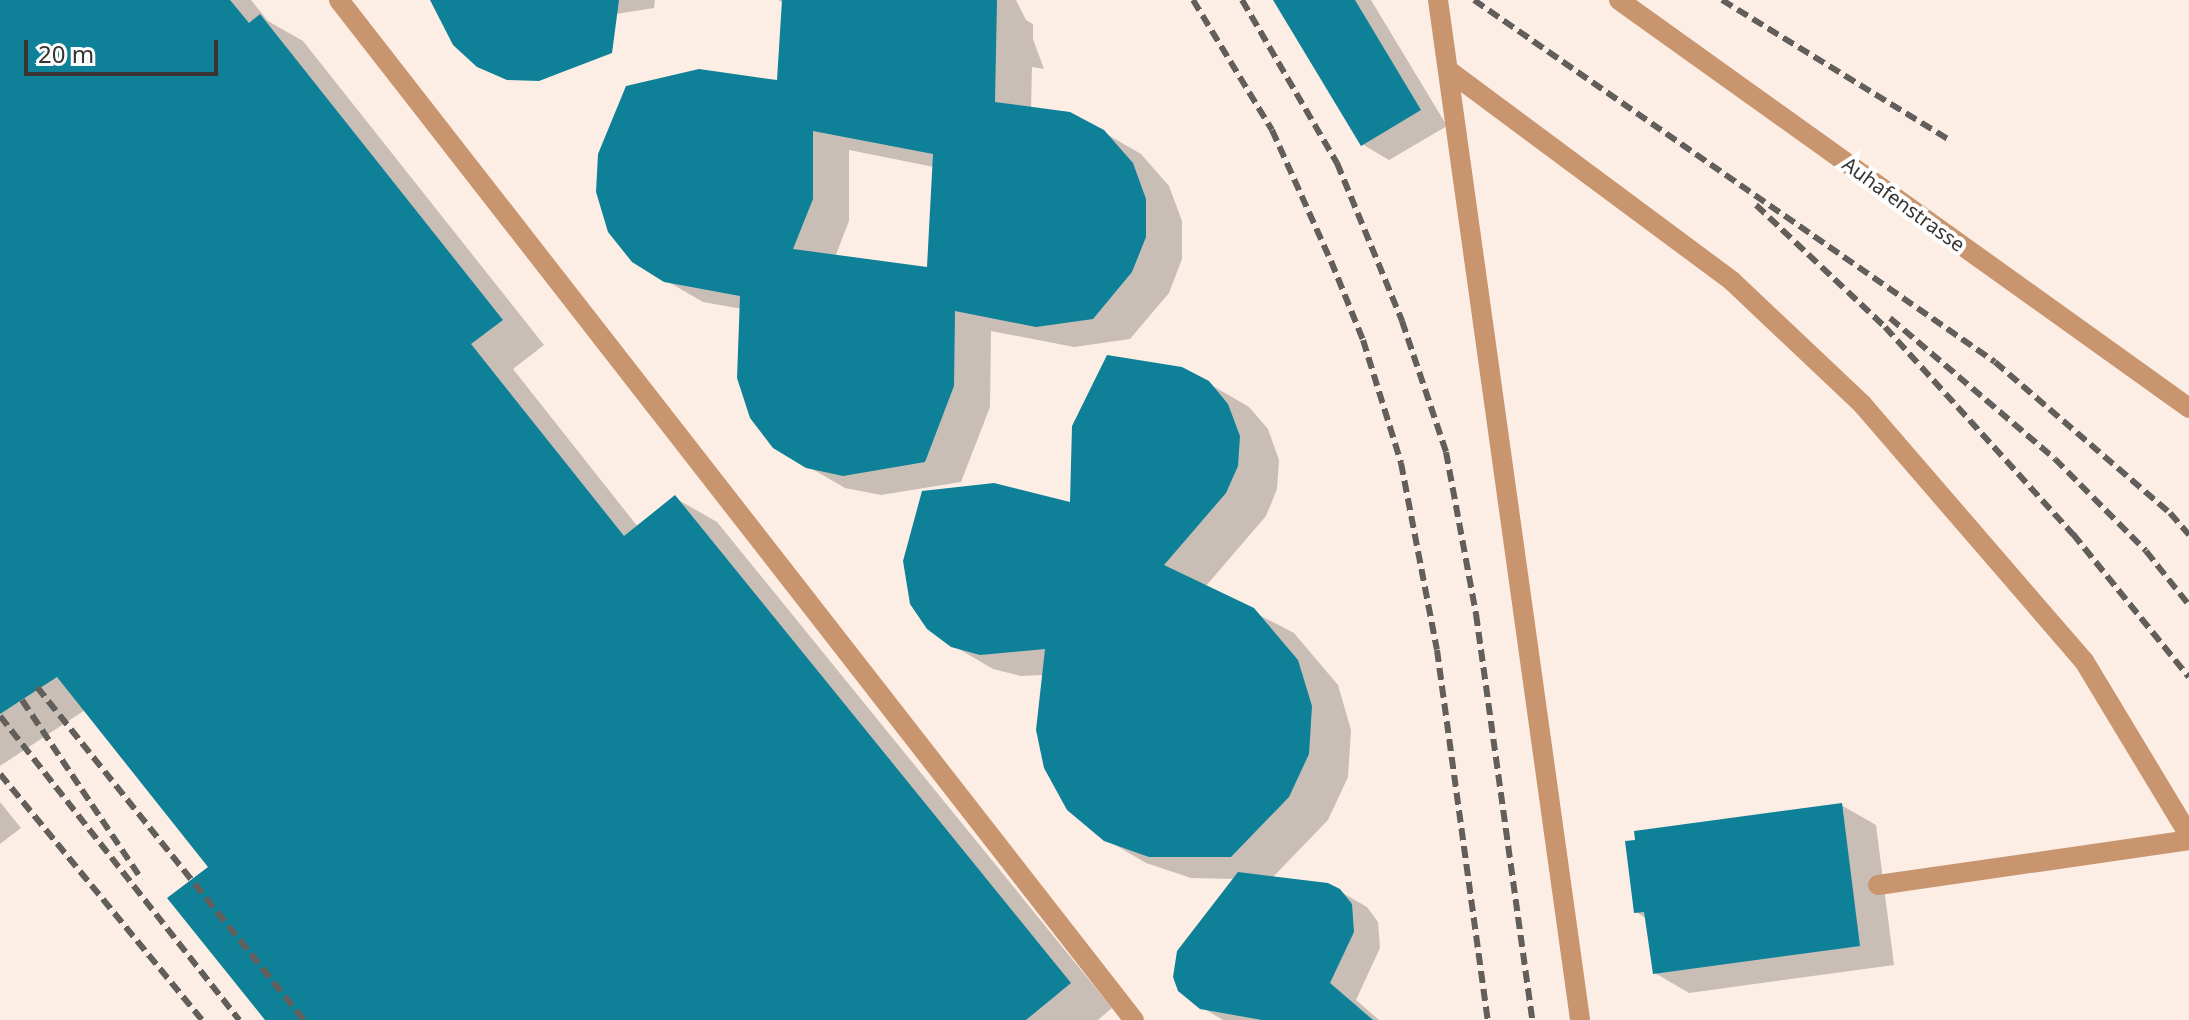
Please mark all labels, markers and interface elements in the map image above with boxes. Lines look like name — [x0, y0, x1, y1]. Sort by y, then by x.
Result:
scale bar — [28, 24, 222, 74]
text: 20 m — [38, 37, 94, 70]
street label: Auhafenstrasse — [1838, 152, 1970, 256]

